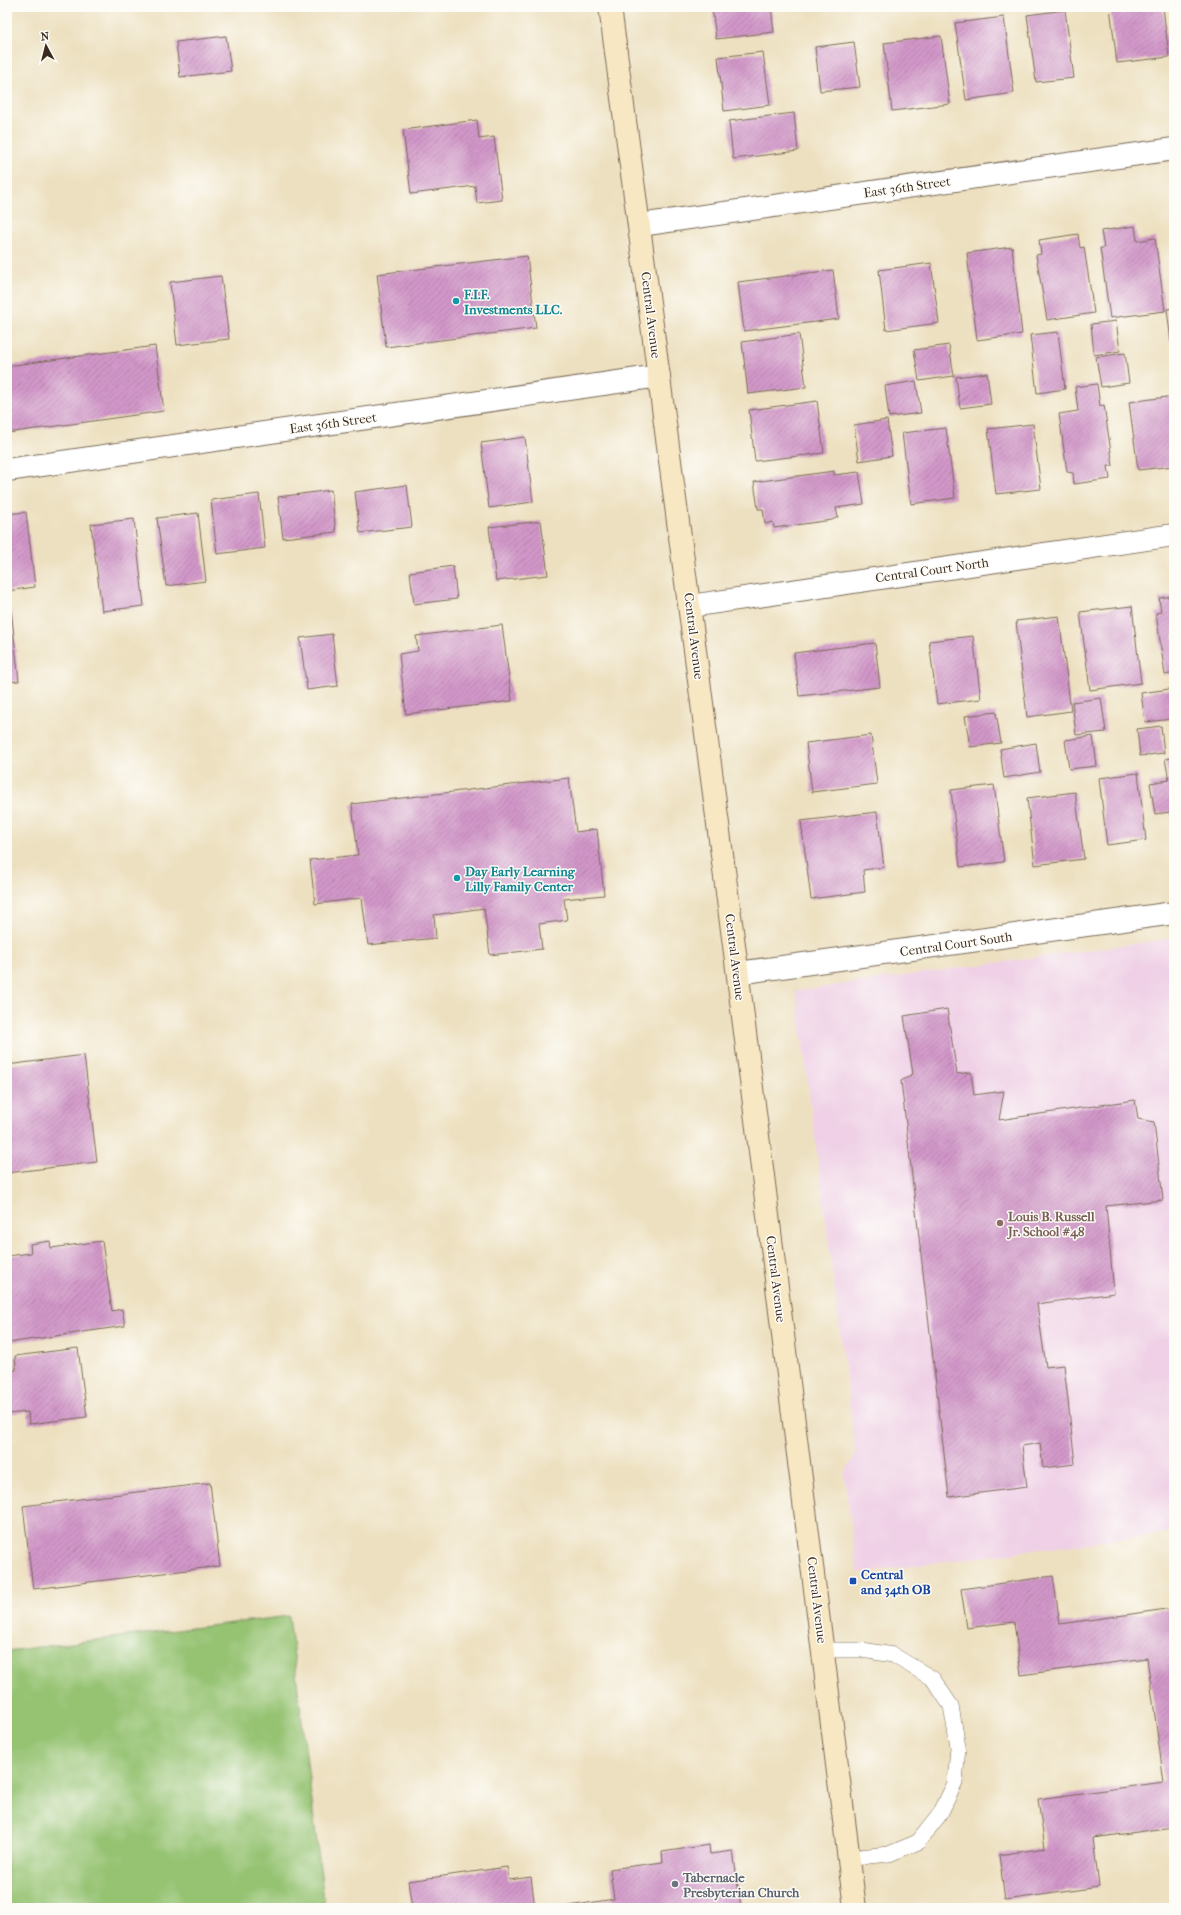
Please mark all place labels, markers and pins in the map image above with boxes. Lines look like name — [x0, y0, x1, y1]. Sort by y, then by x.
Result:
place label: F.I.F. Investments LLC. — [463, 287, 563, 317]
marker: F.I.F. Investments LLC. — [451, 296, 461, 306]
place label: Day Early Learning Lilly Family Center — [465, 864, 576, 895]
marker: Day Early Learning Lilly Family Center — [452, 873, 462, 883]
place label: Louis B. Russell Jr. School #48 — [1006, 1209, 1095, 1240]
marker: Louis B. Russell Jr. School #48 — [995, 1218, 1005, 1228]
place label: Central and 34th OB — [861, 1567, 931, 1598]
marker: Central and 34th OB — [848, 1576, 858, 1586]
place label: Tabernacle Presbyterian Church — [682, 1870, 800, 1901]
marker: Tabernacle Presbyterian Church — [670, 1879, 680, 1889]

